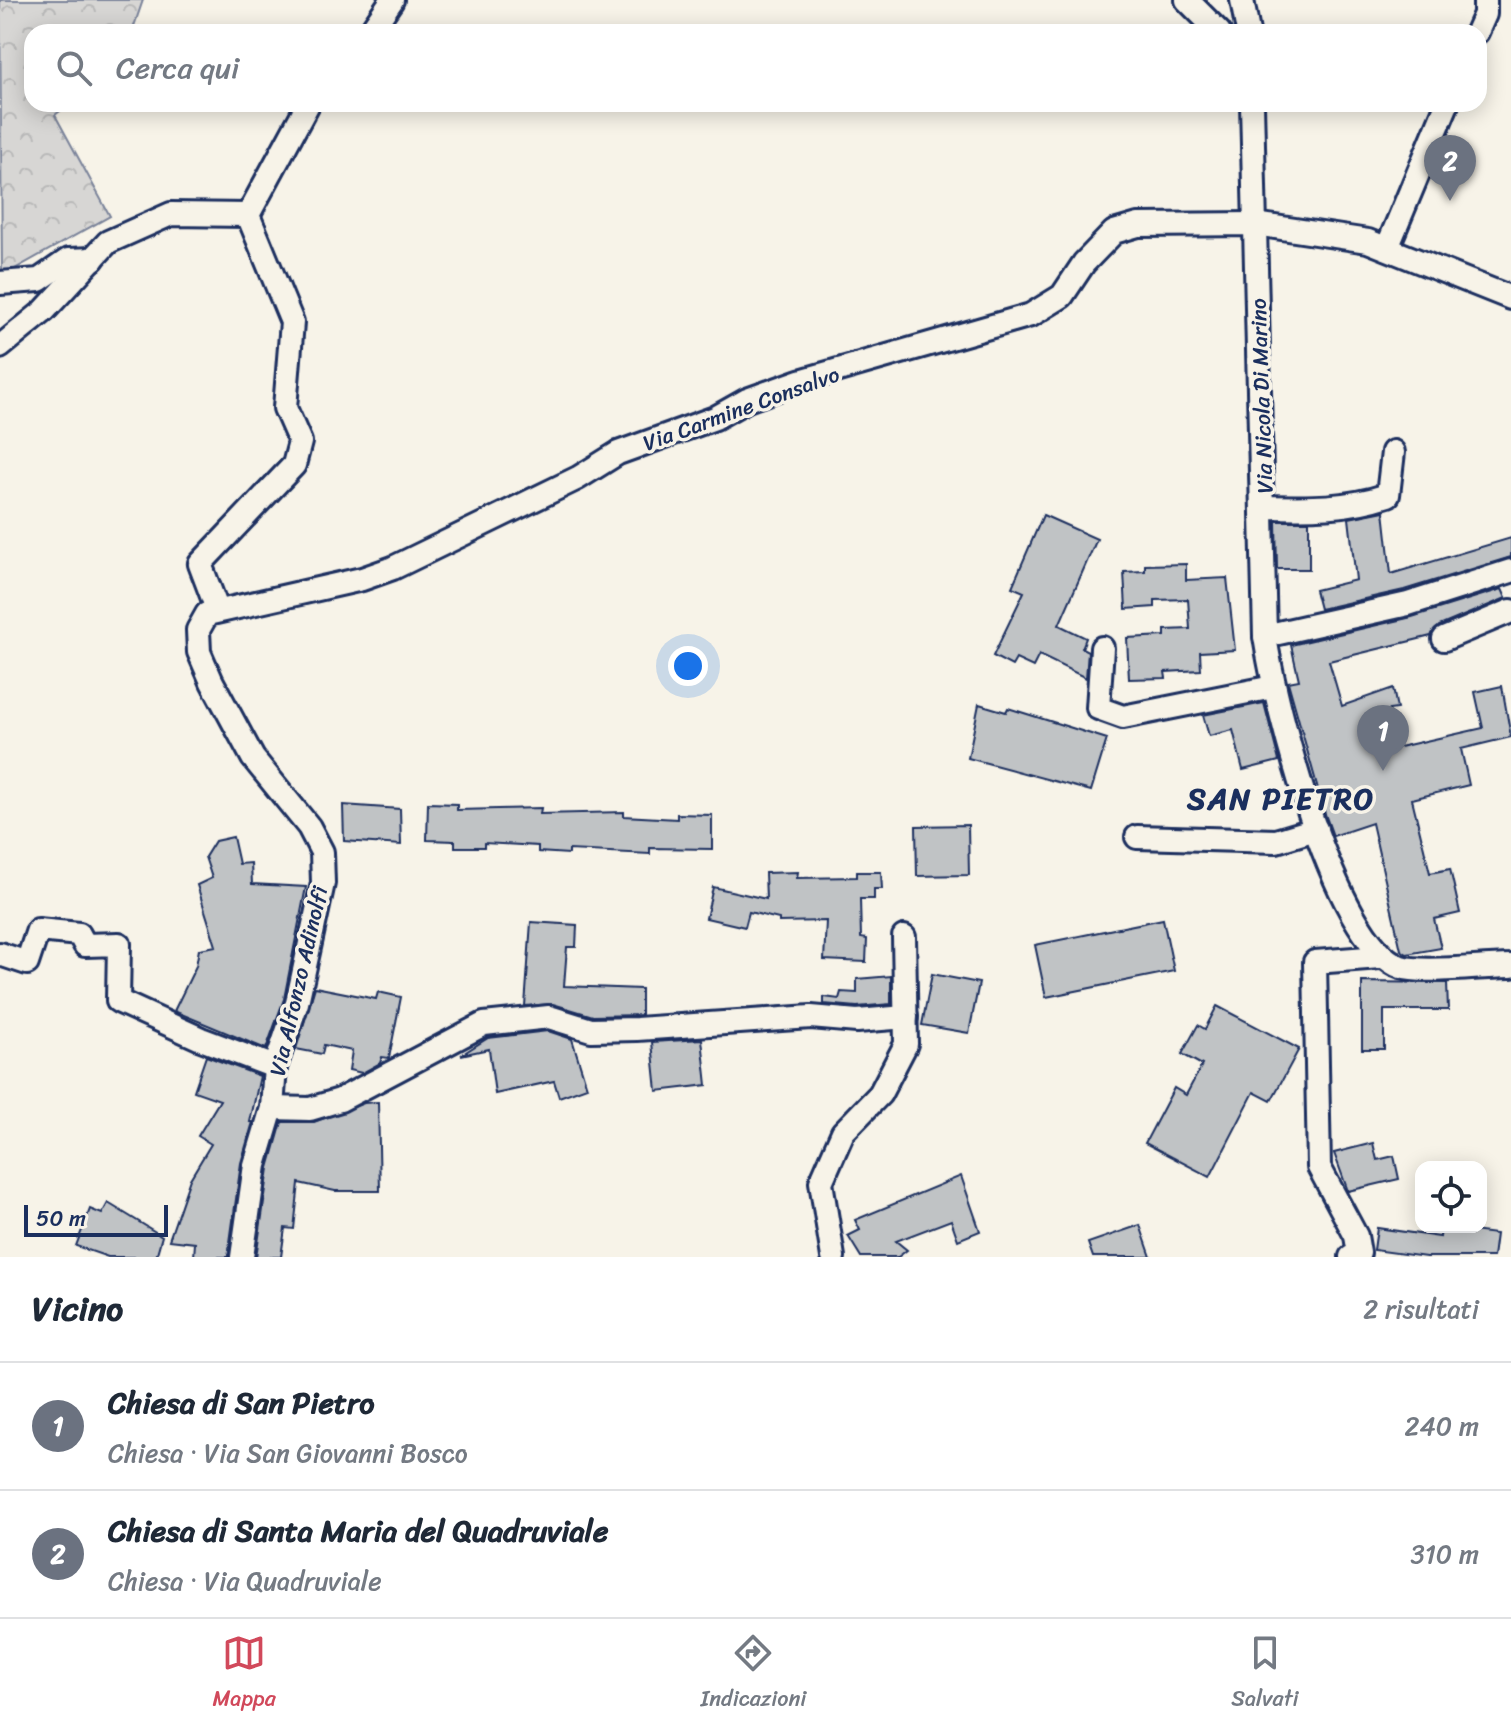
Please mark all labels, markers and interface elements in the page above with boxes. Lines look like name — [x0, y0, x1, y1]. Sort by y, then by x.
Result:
search box — [24, 24, 1487, 112]
text: Cerca qui — [116, 41, 239, 95]
icon: search — [52, 46, 96, 90]
pin: 2 — [1424, 135, 1476, 201]
street label: Via Nicola Di Marino — [1239, 298, 1284, 494]
street label: Via Carmine Consalvo — [637, 355, 845, 462]
your location — [668, 646, 708, 686]
pin: 1 — [1357, 705, 1409, 771]
district label: SAN PIETRO — [1186, 772, 1375, 826]
street label: Via Alfonzo Adinolfi — [258, 882, 339, 1080]
map controls — [1415, 1161, 1487, 1233]
button: locate — [1415, 1161, 1487, 1233]
text: 50 m — [36, 1199, 86, 1238]
scale bar — [24, 1201, 168, 1237]
text: Vicino — [32, 1279, 123, 1339]
text: 2 risultati — [1363, 1286, 1479, 1332]
text: Chiesa di San Pietro — [108, 1376, 375, 1430]
text: 1 — [52, 1403, 64, 1449]
text: 240 m — [1405, 1403, 1479, 1449]
text: Chiesa · Via San Giovanni Bosco — [108, 1430, 468, 1476]
text: Chiesa di Santa Maria del Quadruviale — [108, 1504, 609, 1558]
text: 2 — [50, 1531, 66, 1577]
text: 310 m — [1410, 1531, 1479, 1577]
text: Chiesa · Via Quadruviale — [108, 1558, 382, 1604]
tab: Mappa — [212, 1631, 276, 1718]
tab: Indicazioni — [701, 1631, 806, 1718]
tab: Salvati — [1231, 1631, 1299, 1718]

